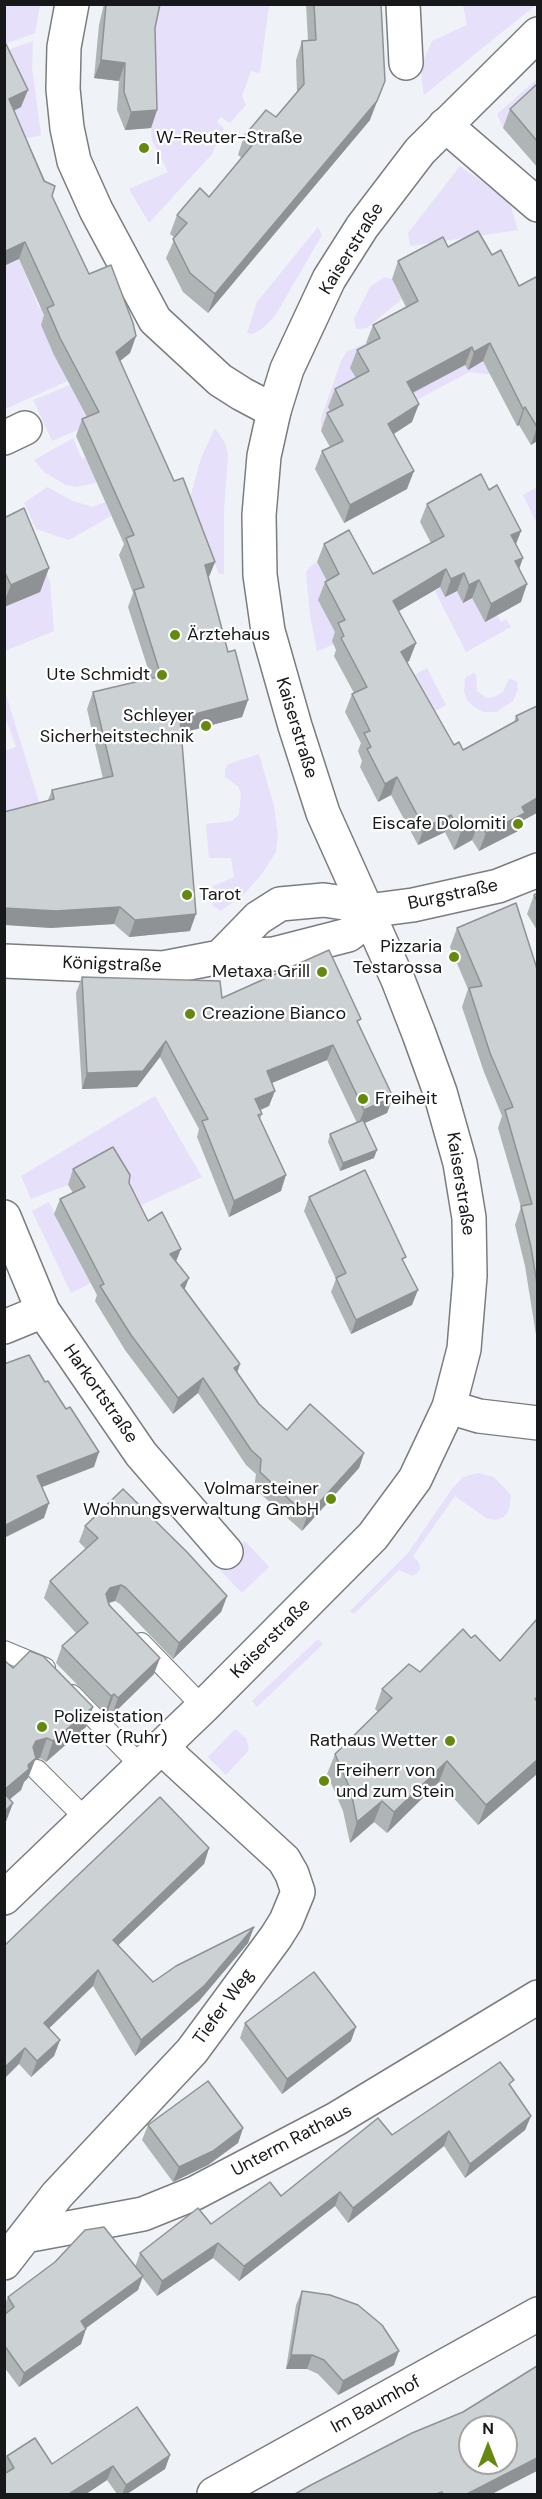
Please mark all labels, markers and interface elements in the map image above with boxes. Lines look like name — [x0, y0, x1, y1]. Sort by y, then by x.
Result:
place label: W-Reuter-Straße I — [156, 127, 302, 170]
marker: W-Reuter-Straße I — [137, 141, 151, 155]
street label: Kaiserstraße — [315, 199, 389, 299]
place label: Ärztehaus — [187, 624, 270, 646]
marker: Ärztehaus — [168, 628, 182, 642]
place label: Ute Schmidt — [47, 664, 150, 686]
marker: Ute Schmidt — [155, 668, 169, 682]
street label: Kaiserstraße — [270, 675, 322, 781]
place label: Schleyer Sicherheitstechnik — [40, 705, 194, 748]
marker: Schleyer Sicherheitstechnik — [199, 719, 213, 733]
place label: Eiscafe Dolomiti — [372, 813, 506, 835]
marker: Eiscafe Dolomiti — [511, 817, 525, 831]
street label: Burgstraße — [406, 875, 500, 915]
place label: Tarot — [199, 884, 241, 906]
marker: Tarot — [180, 888, 194, 902]
place label: Pizzaria Testarossa — [353, 936, 442, 978]
marker: Pizzaria Testarossa — [447, 950, 461, 964]
street label: Königstraße — [62, 952, 162, 978]
place label: Metaxa Grill — [212, 961, 310, 983]
marker: Metaxa Grill — [315, 965, 329, 979]
place label: Creazione Bianco — [202, 1003, 346, 1025]
marker: Creazione Bianco — [183, 1007, 197, 1021]
place label: Freiheit — [375, 1088, 437, 1110]
marker: Freiheit — [356, 1092, 370, 1106]
street label: Kaiserstraße — [441, 1131, 479, 1237]
street label: Harkortstraße — [58, 1340, 142, 1448]
place label: Volmarsteiner Wohnungsverwaltung GmbH — [83, 1478, 319, 1520]
marker: Volmarsteiner Wohnungsverwaltung GmbH — [324, 1492, 338, 1506]
street label: Kaiserstraße — [227, 1595, 315, 1683]
place label: Polizeistation Wetter (Ruhr) — [54, 1706, 167, 1748]
marker: Polizeistation Wetter (Ruhr) — [35, 1720, 49, 1734]
place label: Rathaus Wetter — [310, 1730, 438, 1752]
marker: Rathaus Wetter — [443, 1734, 457, 1748]
place label: Freiherr von und zum Stein — [336, 1760, 454, 1802]
marker: Freiherr von und zum Stein — [317, 1774, 331, 1788]
street label: Tiefer Weg — [189, 1965, 259, 2049]
street label: Unterm Rathaus — [228, 2100, 356, 2182]
street label: Im Baumhof — [327, 2372, 425, 2438]
north arrow — [458, 2415, 518, 2475]
text: N — [482, 2418, 494, 2439]

